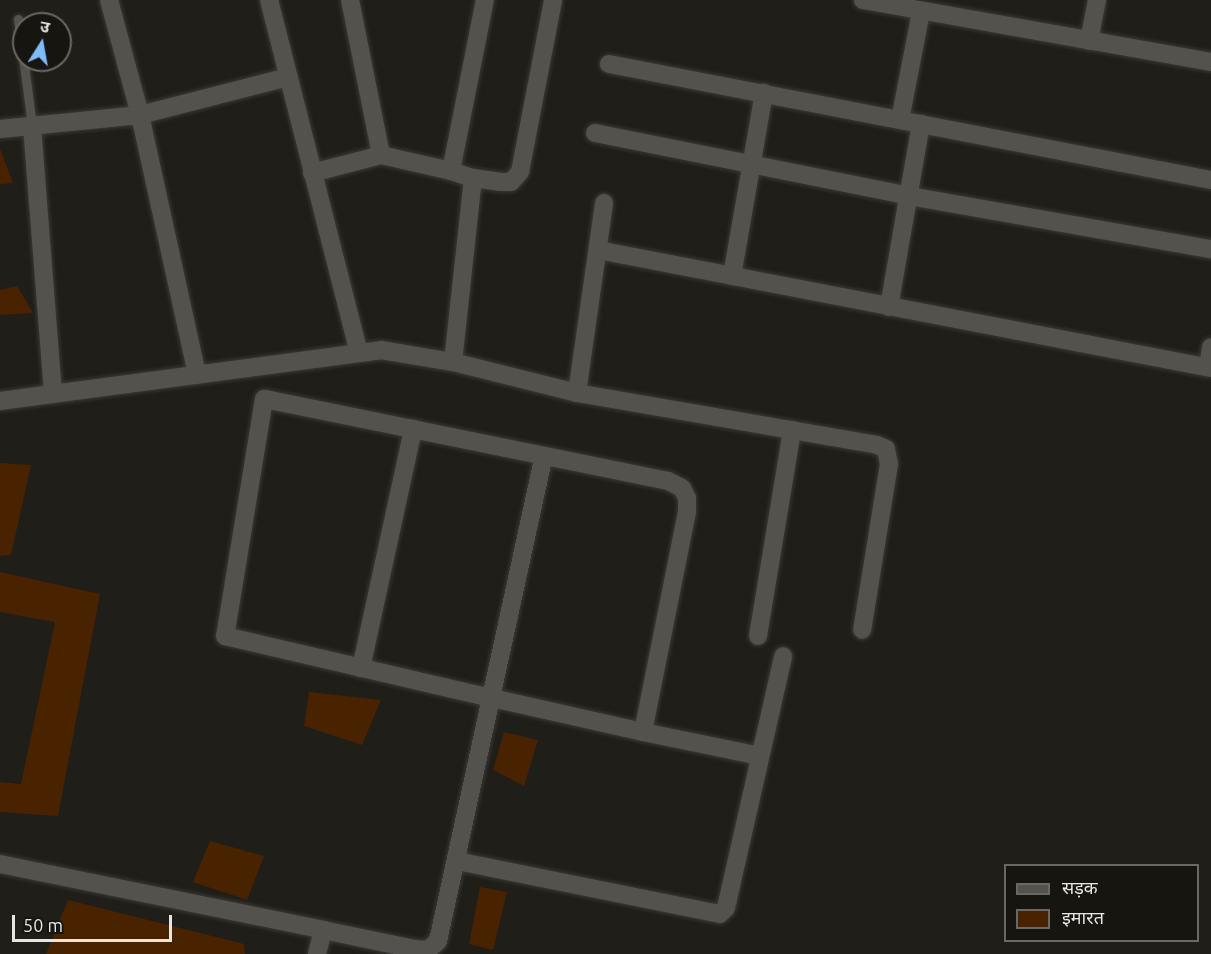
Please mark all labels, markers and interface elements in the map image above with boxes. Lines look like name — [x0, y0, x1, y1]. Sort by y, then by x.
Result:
north arrow — [12, 12, 72, 72]
text: उ — [39, 17, 51, 36]
legend — [1004, 864, 1199, 942]
text: सड़क — [1062, 877, 1098, 897]
scale bar — [15, 903, 176, 941]
text: इमारत — [1062, 907, 1104, 927]
text: 50 m — [23, 915, 63, 935]

